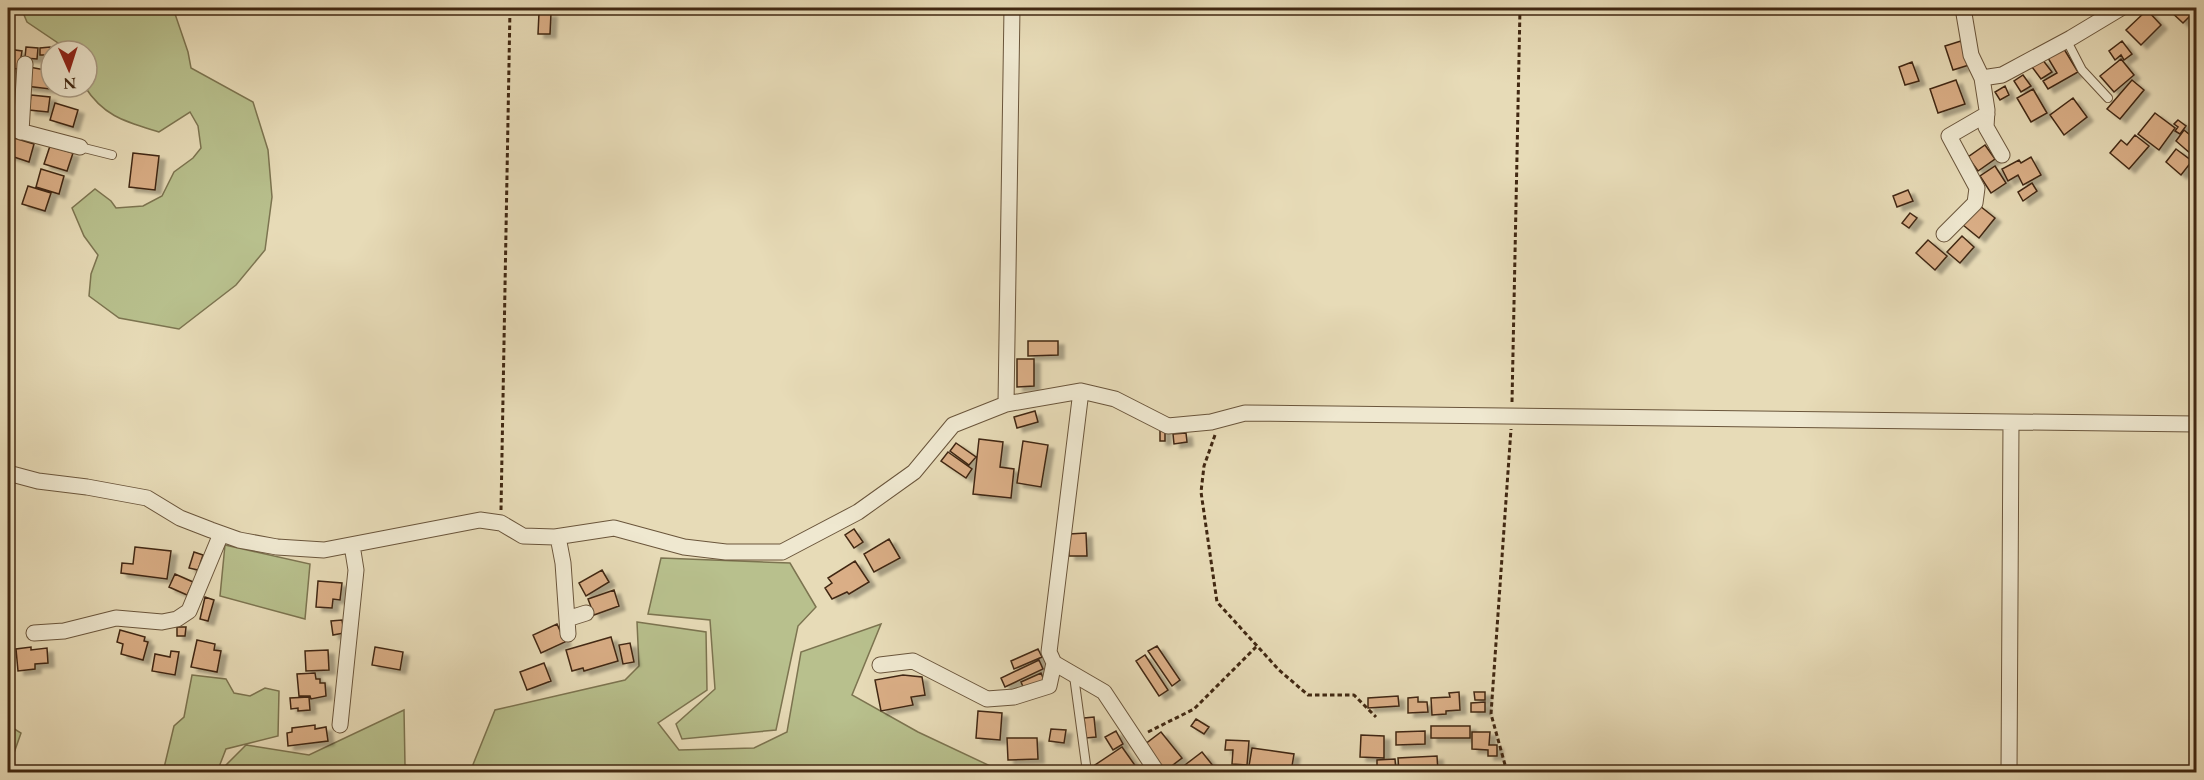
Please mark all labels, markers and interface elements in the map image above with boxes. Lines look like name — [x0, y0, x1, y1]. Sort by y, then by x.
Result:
north arrow — [39, 39, 99, 99]
text: N — [63, 73, 77, 94]

